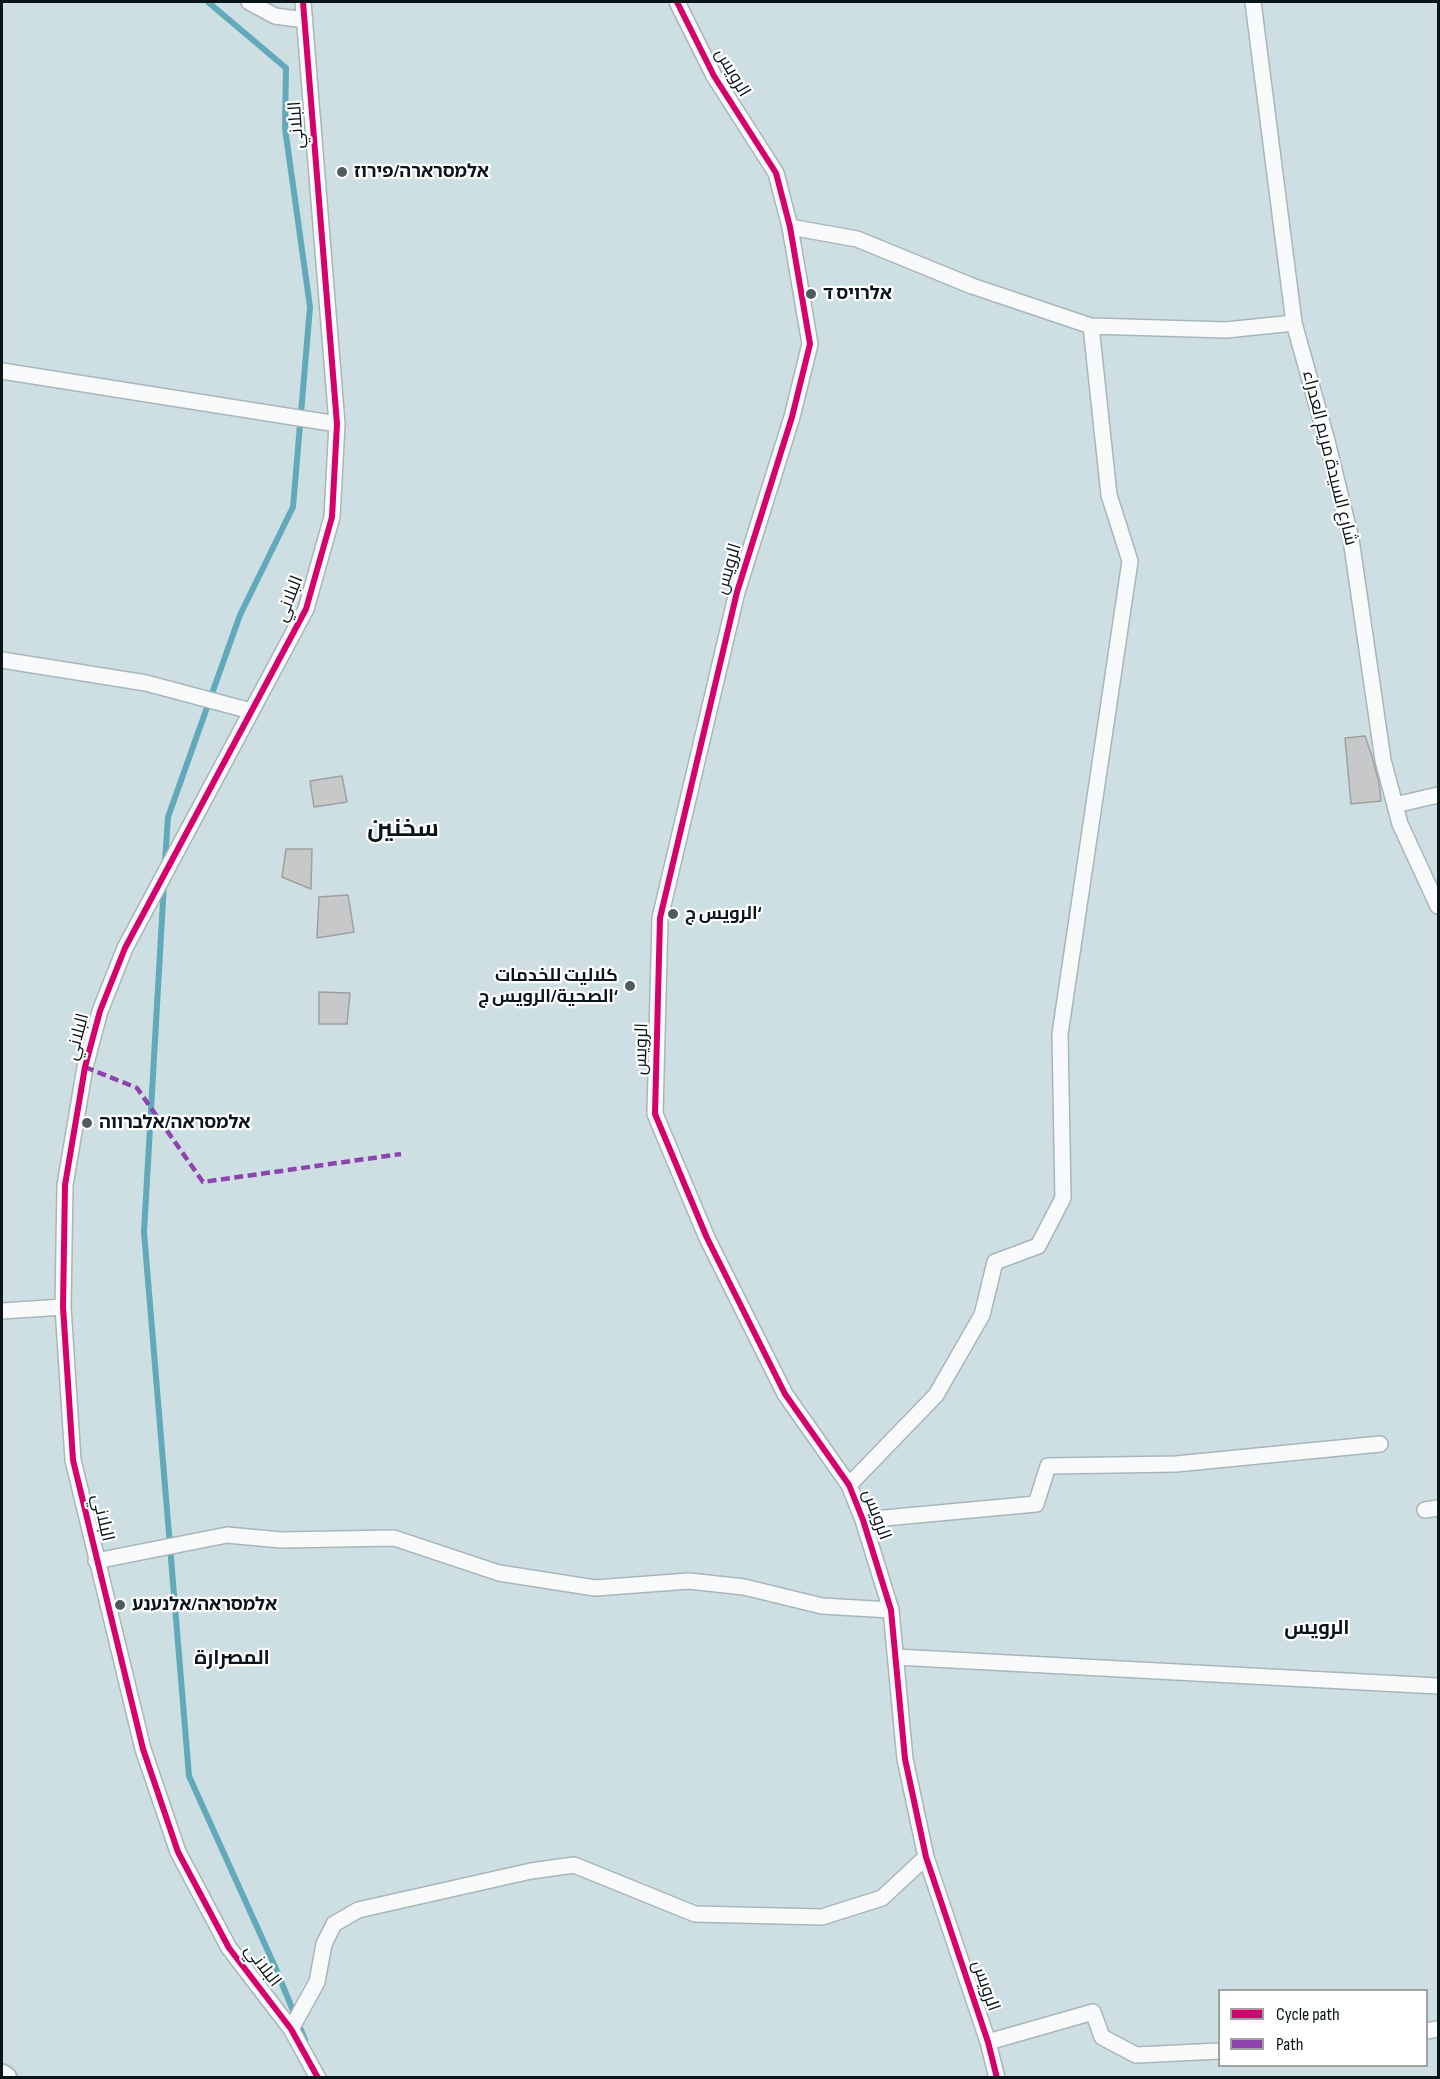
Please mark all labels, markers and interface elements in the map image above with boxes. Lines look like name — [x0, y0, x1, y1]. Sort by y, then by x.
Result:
street label: الرويس — [710, 45, 754, 101]
street label: البلاني — [285, 100, 309, 150]
place label: אלמסרארה/פירוז — [354, 161, 489, 183]
marker: אלמסרארה/פירוז — [335, 165, 349, 179]
place label: אלרויס ד — [823, 283, 892, 305]
marker: אלרויס ד — [804, 287, 818, 301]
street label: شارع السيدة مريم العدراء — [1297, 368, 1361, 548]
street label: الرويس — [711, 541, 747, 597]
street label: البلاني — [271, 573, 309, 625]
district label: سخنين — [367, 816, 439, 844]
place label: الرويس ج‘ — [685, 903, 762, 925]
marker: الرويس ج‘ — [666, 907, 680, 921]
place label: كلاليت للخدمات الصحية/الرويس ج‘ — [478, 965, 618, 1008]
marker: كلاليت للخدمات الصحية/الرويس ج‘ — [623, 979, 637, 993]
street label: البلاني — [61, 1011, 95, 1063]
street label: الرويس — [630, 1023, 654, 1075]
place label: אלמסראה/אלברווה — [99, 1112, 251, 1134]
marker: אלמסראה/אלברווה — [80, 1116, 94, 1130]
street label: الرويس — [857, 1487, 895, 1543]
street label: البلاني — [86, 1492, 118, 1544]
place label: אלמסראה/אלנענע — [132, 1594, 277, 1616]
marker: אלמסראה/אלנענע — [113, 1598, 127, 1612]
district label: الرويس — [1284, 1617, 1350, 1641]
district label: المصرارة — [194, 1647, 270, 1671]
street label: البلاني — [239, 1940, 285, 1992]
street label: الرويس — [966, 1958, 1004, 2014]
legend — [1218, 1989, 1428, 2067]
text: Cycle path — [1276, 2004, 1340, 2025]
text: Path — [1276, 2034, 1304, 2055]

